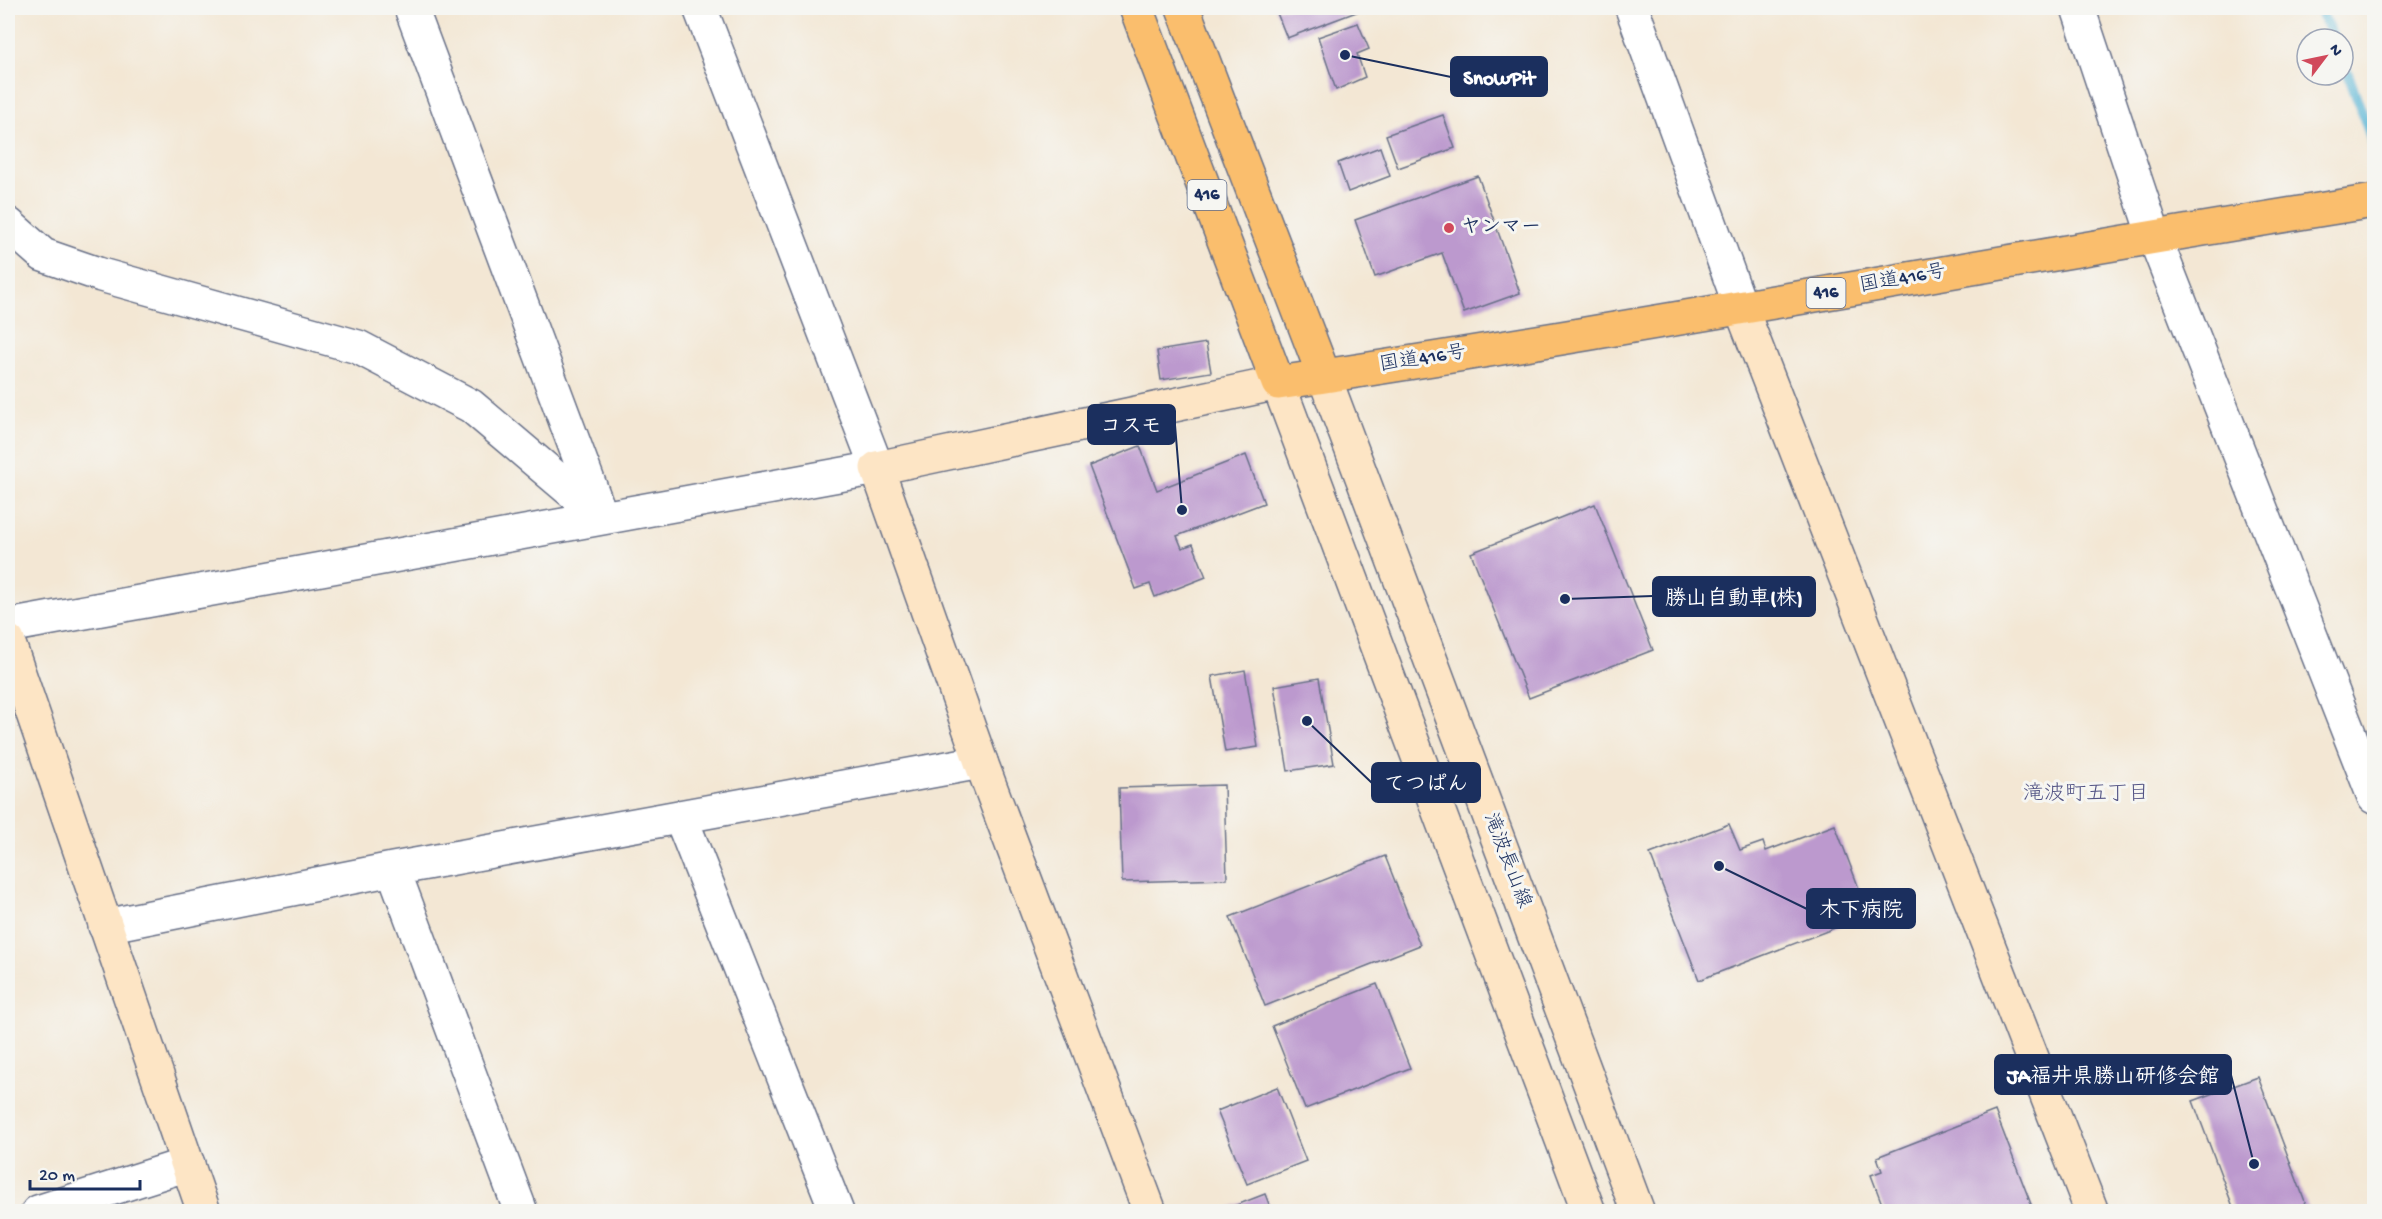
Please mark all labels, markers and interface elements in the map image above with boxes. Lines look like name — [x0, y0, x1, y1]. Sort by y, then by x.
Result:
north arrow — [2295, 27, 2355, 87]
text: N — [2324, 41, 2346, 61]
callout: SnowPit — [1451, 57, 1547, 96]
text: SnowPit — [1463, 68, 1537, 93]
road number: 416 — [1188, 180, 1226, 210]
place label: ヤンマー — [1461, 217, 1541, 240]
marker: ヤンマー — [1442, 221, 1456, 235]
street label: 国道416号 — [1858, 260, 1948, 299]
road number: 416 — [1806, 278, 1846, 308]
street label: 国道416号 — [1378, 341, 1468, 378]
callout: コスモ — [1088, 405, 1175, 444]
text: コスモ — [1100, 416, 1162, 441]
callout: 勝山自動車(株) — [1653, 577, 1815, 616]
text: 勝山自動車(株) — [1665, 586, 1803, 613]
callout: てつぱん — [1372, 763, 1480, 802]
text: てつぱん — [1384, 773, 1468, 799]
district label: 滝波町五丁目 — [2023, 782, 2149, 808]
street label: 滝波長山線 — [1477, 809, 1537, 912]
callout: 木下病院 — [1807, 889, 1915, 928]
text: 木下病院 — [1819, 898, 1903, 925]
callout: JA福井県勝山研修会館 — [1995, 1055, 2231, 1094]
text: JA福井県勝山研修会館 — [2006, 1064, 2219, 1091]
scale bar — [30, 1153, 140, 1191]
text: 20 m — [39, 1166, 75, 1187]

